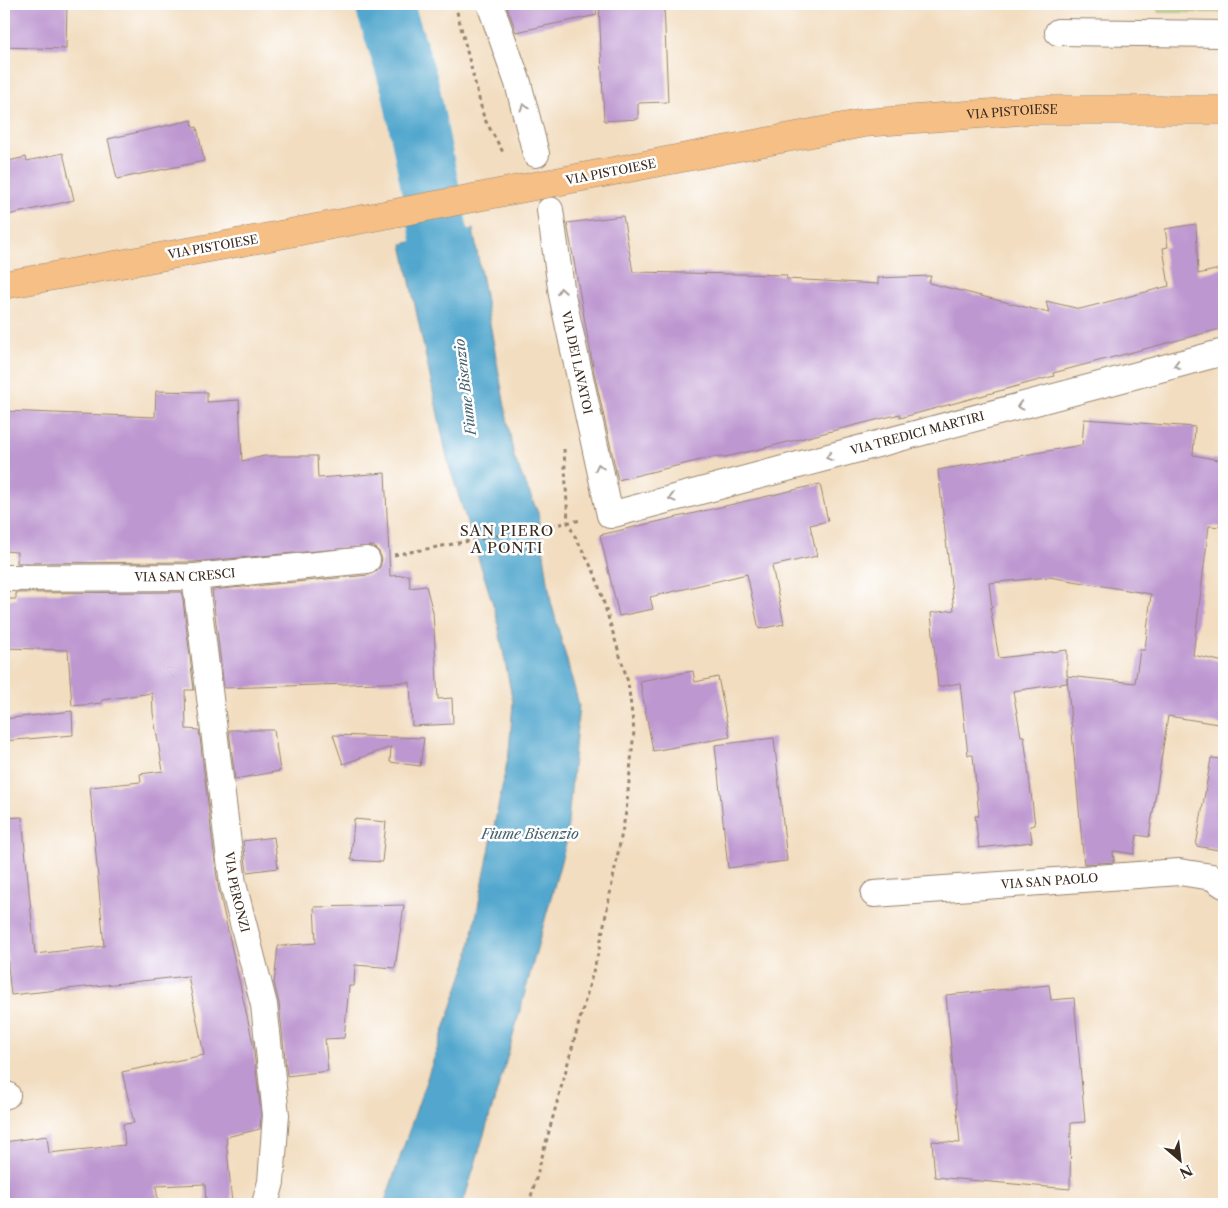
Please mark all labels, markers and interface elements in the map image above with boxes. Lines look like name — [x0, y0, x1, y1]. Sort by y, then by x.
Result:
street label: VIA PISTOIESE — [965, 102, 1058, 122]
one-way arrow — [519, 103, 530, 112]
street label: VIA PISTOIESE — [564, 155, 657, 188]
street label: VIA PISTOIESE — [166, 231, 259, 262]
one-way arrow — [557, 287, 567, 295]
street label: VIA DEI LAVATOI — [558, 308, 596, 416]
water label: Fiume Bisenzio — [450, 337, 480, 437]
one-way arrow — [1173, 359, 1182, 370]
one-way arrow — [1016, 401, 1025, 411]
street label: VIA TREDICI MARTIRI — [848, 408, 986, 458]
one-way arrow — [825, 451, 834, 462]
one-way arrow — [595, 463, 605, 471]
one-way arrow — [668, 493, 676, 503]
district label: SAN PIERO A PONTI — [460, 521, 554, 557]
street label: VIA SAN CRESCI — [133, 565, 236, 584]
water label: Fiume Bisenzio — [480, 825, 579, 843]
street label: VIA PERONZI — [222, 850, 253, 934]
street label: VIA SAN PAOLO — [999, 870, 1099, 892]
north arrow — [1156, 1136, 1206, 1186]
text: N — [1177, 1161, 1196, 1182]

